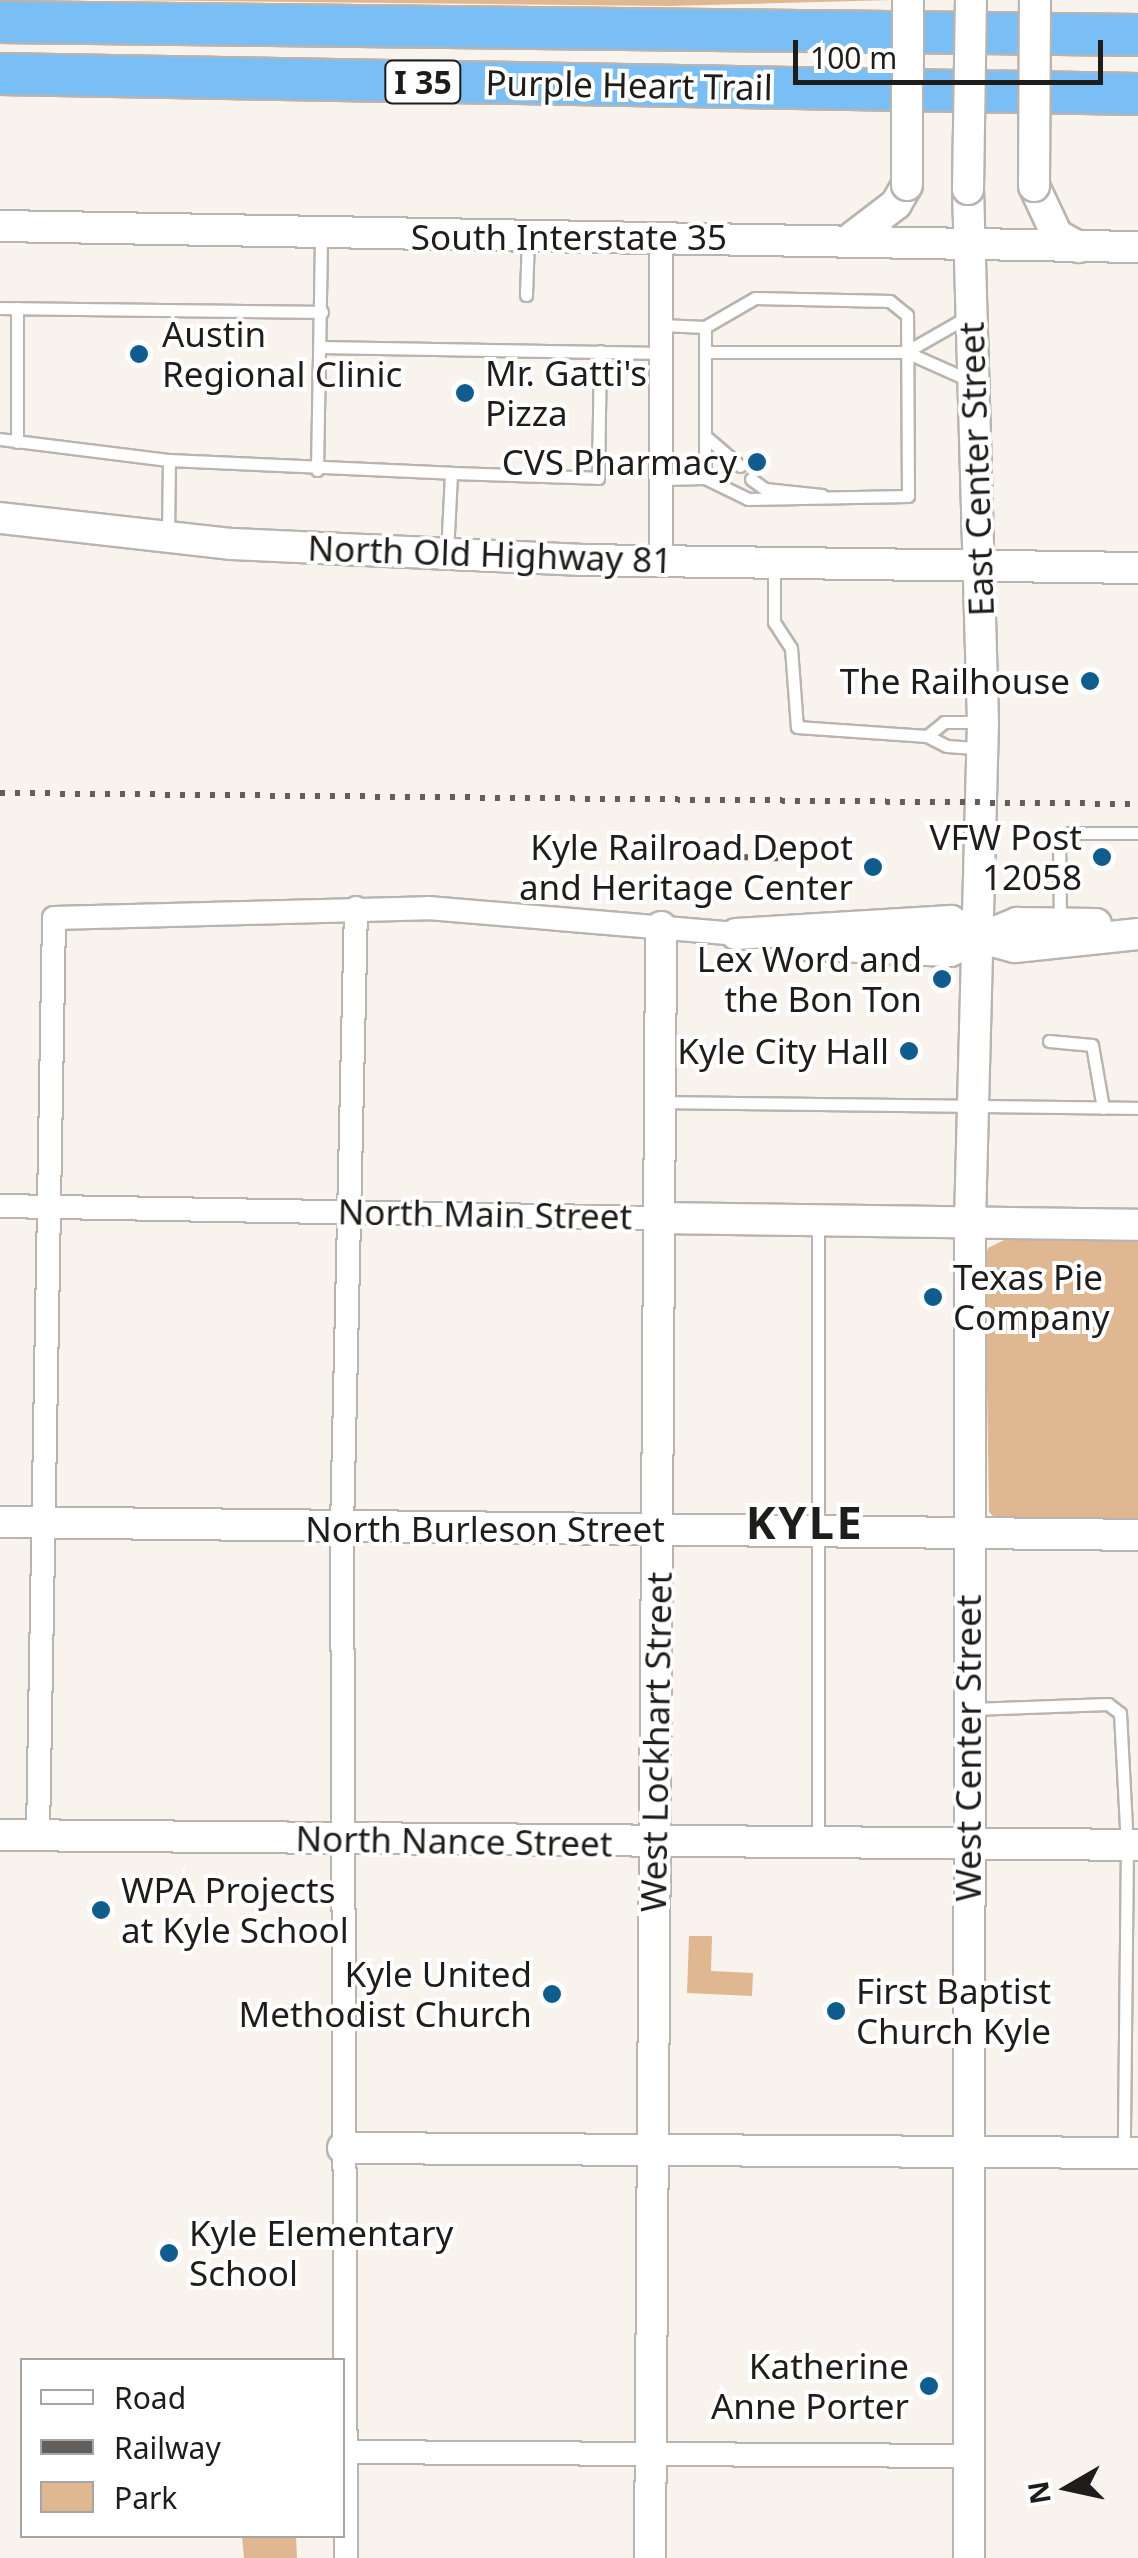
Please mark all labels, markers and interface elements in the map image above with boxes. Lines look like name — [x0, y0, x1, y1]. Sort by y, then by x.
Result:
scale bar — [798, 20, 1108, 82]
text: 100 m — [810, 37, 897, 78]
road number: I 35 — [383, 55, 463, 109]
street label: Purple Heart Trail — [485, 61, 773, 109]
street label: South Interstate 35 — [411, 216, 727, 258]
place label: Austin Regional Clinic — [162, 313, 402, 395]
street label: East Center Street — [950, 321, 1002, 617]
marker: Austin Regional Clinic — [126, 341, 152, 367]
place label: Mr. Gatti's Pizza — [485, 352, 647, 434]
marker: Mr. Gatti's Pizza — [454, 382, 476, 404]
place label: CVS Pharmacy — [502, 441, 737, 483]
marker: CVS Pharmacy — [746, 451, 768, 473]
street label: North Old Highway 81 — [307, 527, 673, 581]
place label: The Railhouse — [840, 660, 1070, 702]
marker: The Railhouse — [1079, 670, 1101, 692]
place label: VFW Post 12058 — [929, 816, 1082, 898]
place label: Kyle Railroad Depot and Heritage Center — [519, 826, 853, 908]
marker: VFW Post 12058 — [1091, 846, 1113, 868]
marker: Kyle Railroad Depot and Heritage Center — [862, 856, 884, 878]
place label: Lex Word and the Bon Ton — [697, 938, 922, 1020]
marker: Lex Word and the Bon Ton — [931, 968, 953, 990]
place label: Kyle City Hall — [677, 1030, 889, 1072]
marker: Kyle City Hall — [898, 1040, 920, 1062]
street label: North Main Street — [337, 1190, 633, 1238]
place label: Texas Pie Company — [953, 1256, 1110, 1338]
marker: Texas Pie Company — [922, 1286, 944, 1308]
district label: KYLE — [746, 1495, 864, 1549]
street label: North Burleson Street — [305, 1508, 665, 1550]
street label: West Lockhart Street — [632, 1572, 680, 1912]
street label: West Center Street — [947, 1594, 989, 1902]
street label: North Nance Street — [295, 1817, 613, 1865]
place label: WPA Projects at Kyle School — [121, 1869, 349, 1951]
marker: WPA Projects at Kyle School — [90, 1899, 112, 1921]
place label: Kyle United Methodist Church — [238, 1953, 532, 2035]
place label: First Baptist Church Kyle — [856, 1970, 1051, 2052]
marker: Kyle United Methodist Church — [541, 1983, 563, 2005]
marker: First Baptist Church Kyle — [825, 2000, 847, 2022]
place label: Kyle Elementary School — [189, 2212, 453, 2294]
marker: Kyle Elementary School — [158, 2242, 180, 2264]
place label: Katherine Anne Porter — [711, 2345, 909, 2427]
legend — [20, 2358, 345, 2538]
marker: Katherine Anne Porter — [918, 2375, 940, 2397]
text: Road — [114, 2377, 186, 2418]
text: Railway — [114, 2427, 221, 2468]
north arrow — [1018, 2438, 1118, 2538]
text: Park — [114, 2477, 177, 2518]
text: N — [1018, 2478, 1059, 2507]

